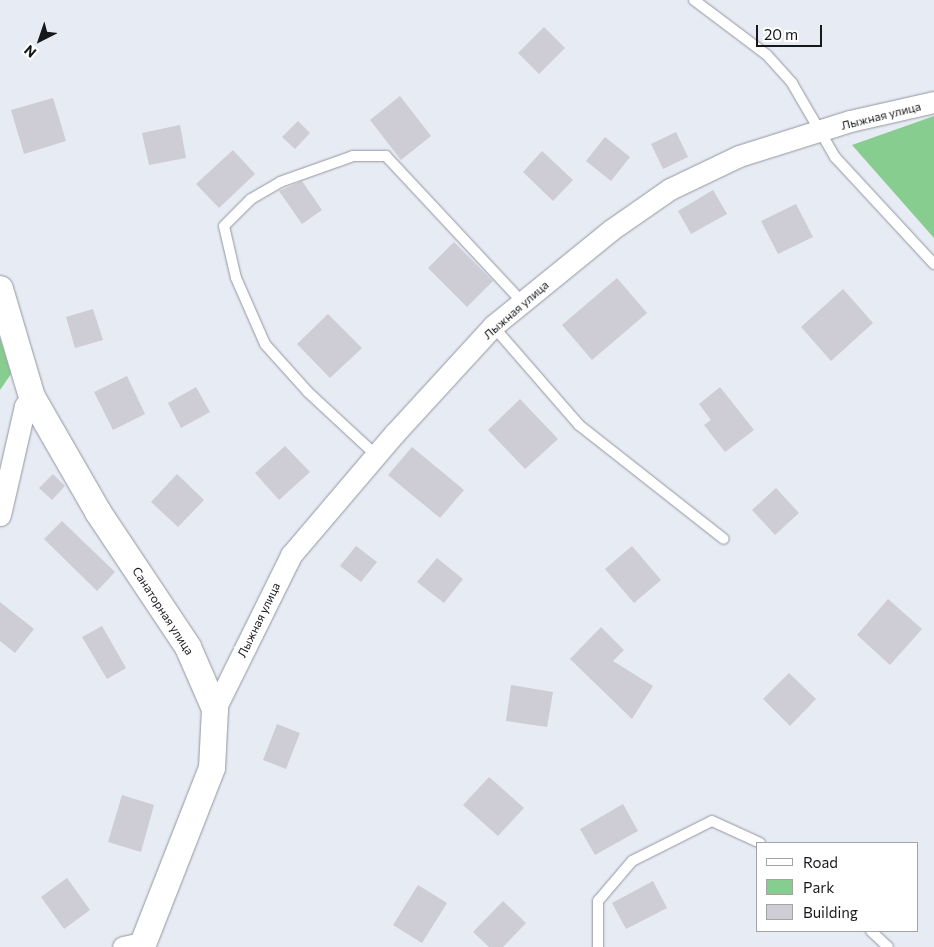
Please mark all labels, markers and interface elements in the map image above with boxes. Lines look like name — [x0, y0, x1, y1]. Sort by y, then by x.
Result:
north arrow — [15, 15, 65, 65]
scale bar — [759, 15, 825, 47]
text: 20 m — [764, 25, 798, 43]
text: N — [20, 42, 39, 62]
street label: Лыжная улица — [840, 99, 922, 133]
street label: Лыжная улица — [480, 278, 552, 342]
street label: Санаторная улица — [129, 564, 197, 658]
street label: Лыжная улица — [235, 580, 283, 660]
legend — [756, 842, 919, 932]
text: Road — [803, 853, 838, 871]
text: Park — [803, 878, 834, 896]
text: Building — [803, 903, 858, 921]

